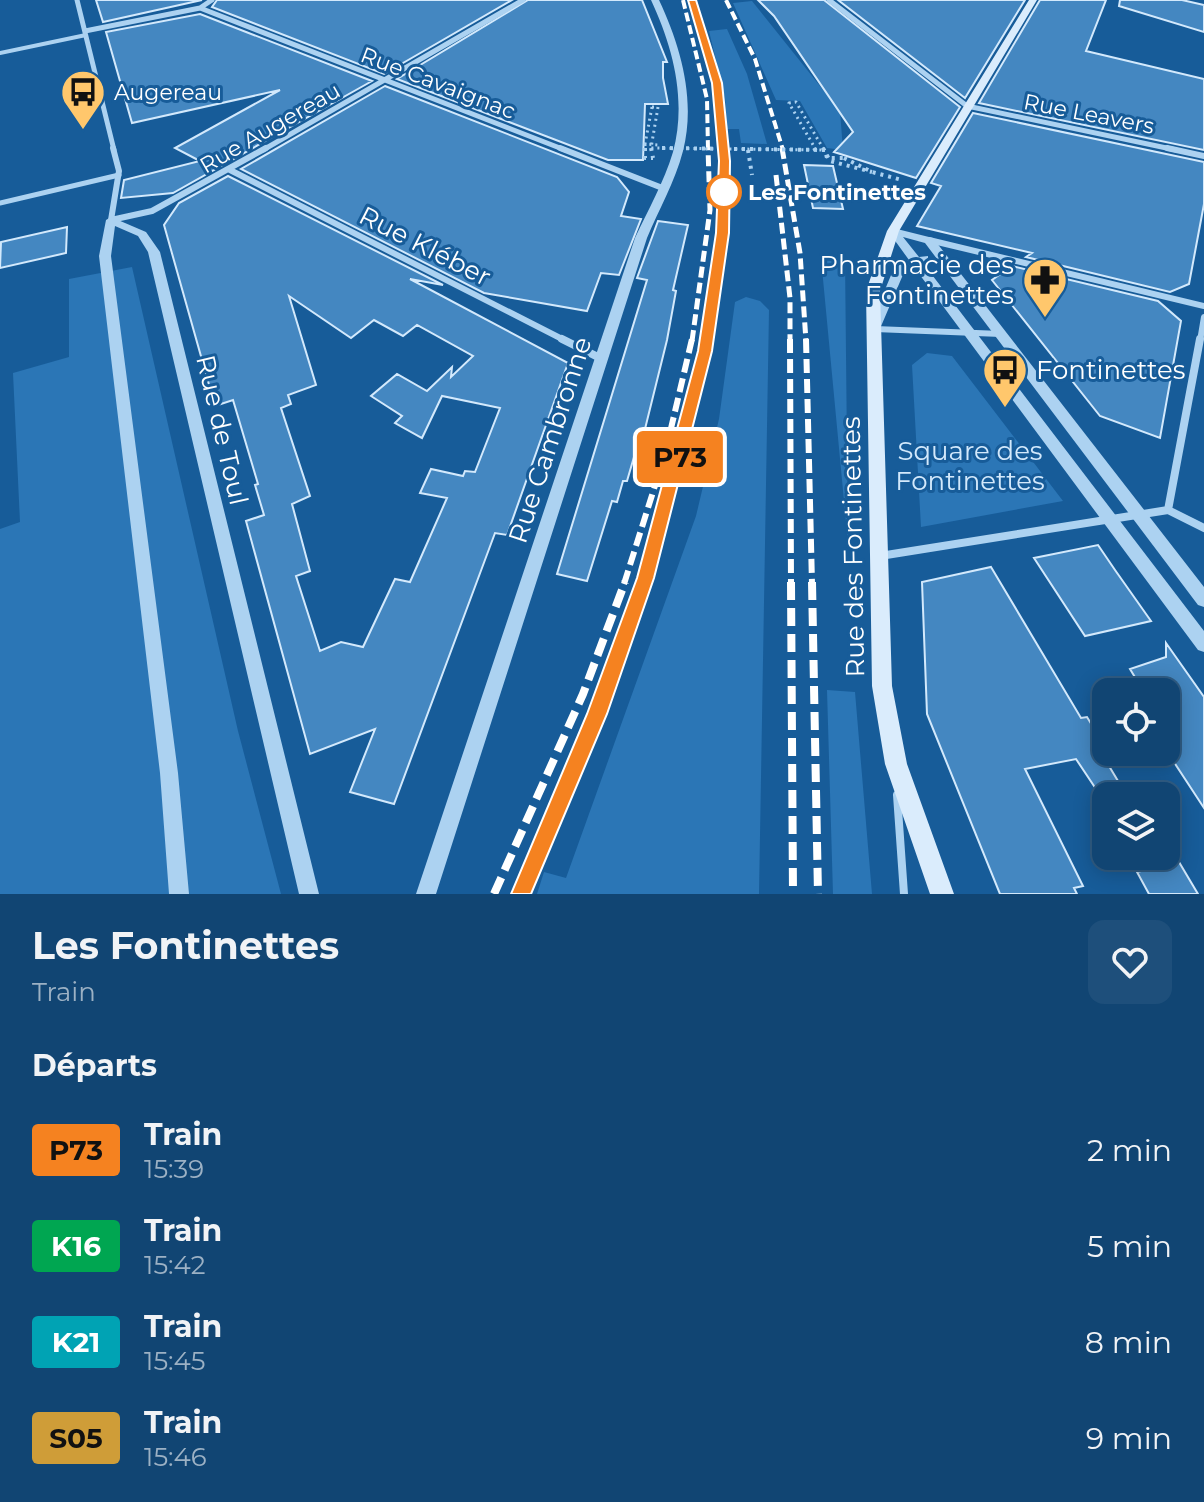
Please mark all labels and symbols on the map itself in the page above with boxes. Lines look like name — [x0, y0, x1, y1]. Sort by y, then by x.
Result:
street label: Rue Cavaignac — [357, 41, 519, 125]
bus stop icon: Augereau — [59, 68, 107, 131]
street label: Rue Augereau — [195, 77, 345, 179]
place label: Augereau — [114, 79, 222, 106]
street label: Rue Leavers — [1021, 88, 1157, 140]
marker: Les Fontinettes — [707, 175, 741, 209]
place label: Les Fontinettes — [748, 179, 926, 206]
street label: Rue Kléber — [354, 199, 496, 293]
place label: Pharmacie des Fontinettes — [819, 249, 1014, 311]
pharmacy icon: Pharmacie des Fontinettes — [1021, 256, 1069, 319]
street label: Rue Cambronne — [502, 333, 598, 547]
bus stop icon: Fontinettes — [981, 346, 1029, 409]
street label: Rue de Toul — [189, 352, 255, 508]
place label: Fontinettes — [1036, 354, 1185, 386]
street label: Rue des Fontinettes — [835, 416, 871, 678]
line badge: P73 — [634, 431, 726, 483]
park label: Square des Fontinettes — [895, 435, 1045, 497]

